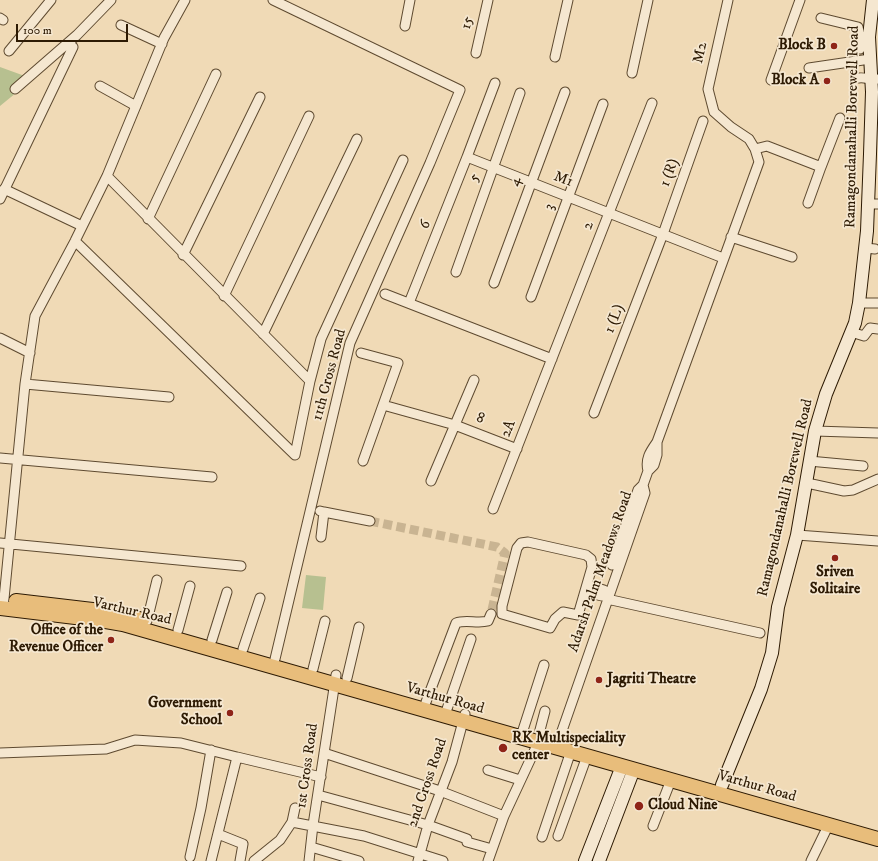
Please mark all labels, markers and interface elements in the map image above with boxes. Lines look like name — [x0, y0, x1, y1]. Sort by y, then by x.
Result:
street label: 15 — [458, 15, 478, 31]
scale bar — [18, 16, 130, 42]
text: 100 m — [23, 23, 52, 38]
street label: Ramagondanahalli Borewell Road — [842, 26, 864, 228]
place label: Block B — [778, 37, 826, 55]
street label: M2 — [690, 41, 712, 65]
marker: Block B — [829, 41, 839, 51]
place label: Block A — [771, 72, 819, 90]
marker: Block A — [822, 76, 832, 86]
street label: 1 (R) — [657, 156, 683, 190]
street label: M1 — [551, 168, 575, 192]
street label: 5 — [465, 171, 485, 185]
street label: 4 — [506, 175, 526, 189]
street label: 3 — [541, 201, 559, 213]
street label: 6 — [416, 218, 436, 232]
street label: 2 — [579, 219, 599, 233]
street label: 1 (L) — [601, 302, 629, 336]
street label: 11th Cross Road — [309, 327, 351, 423]
street label: Ramagondanahalli Borewell Road — [754, 397, 818, 599]
street label: 8 — [473, 409, 487, 429]
street label: 2A — [498, 418, 520, 440]
street label: Adarsh Palm Meadows Road — [565, 489, 637, 655]
marker: Sriven Solitaire — [830, 553, 840, 563]
place label: Sriven Solitaire — [810, 564, 860, 599]
street label: Varthur Road — [91, 594, 173, 630]
place label: Office of the Revenue Officer — [9, 622, 103, 657]
marker: Office of the Revenue Officer — [106, 635, 116, 645]
place label: Jagriti Theatre — [607, 671, 696, 689]
marker: Jagriti Theatre — [594, 675, 604, 685]
street label: Varthur Road — [404, 679, 486, 719]
place label: Government School — [148, 695, 222, 730]
marker: Government School — [225, 708, 235, 718]
street label: 1st Cross Road — [293, 722, 323, 810]
place label: RK Multispeciality center — [512, 730, 625, 765]
street label: 2nd Cross Road — [404, 736, 452, 830]
marker: RK Multispeciality center — [497, 742, 509, 754]
street label: Varthur Road — [716, 767, 798, 807]
place label: Cloud Nine — [648, 797, 717, 815]
marker: Cloud Nine — [633, 800, 645, 812]

